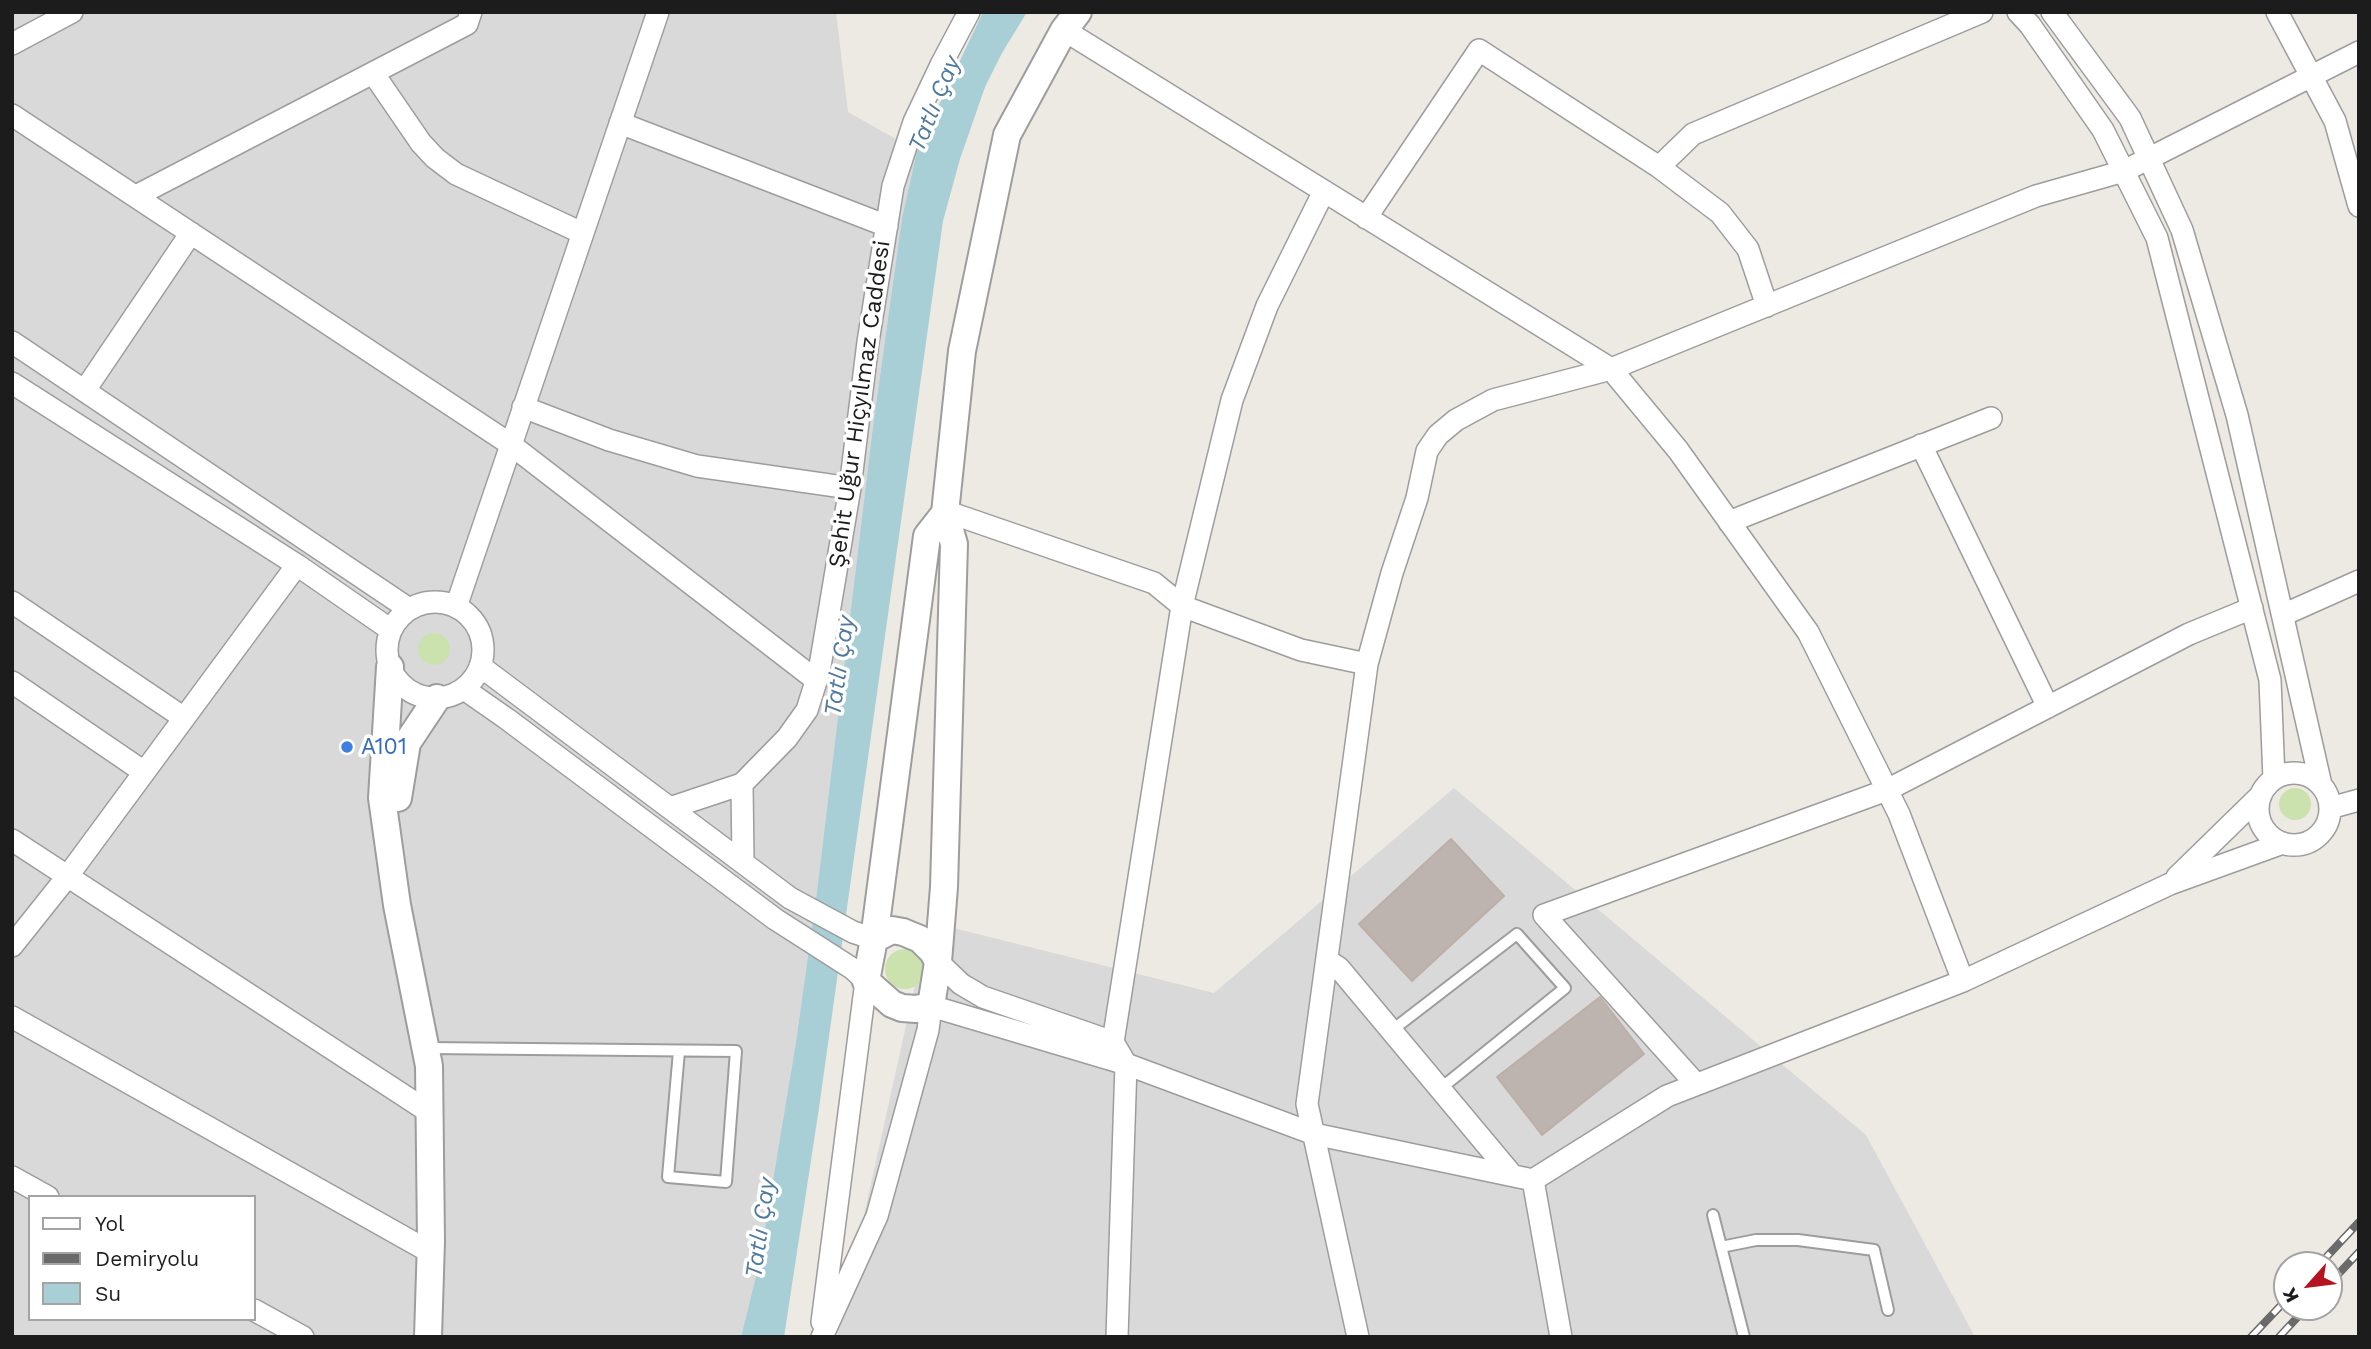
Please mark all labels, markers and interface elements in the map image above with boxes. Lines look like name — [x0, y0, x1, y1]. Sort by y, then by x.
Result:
water label: Tatlı Çay — [903, 52, 967, 156]
street label: Şehit Uğur Hiçyılmaz Caddesi — [823, 239, 897, 569]
water label: Tatlı Çay — [819, 614, 861, 718]
place label: A101 — [361, 733, 407, 761]
marker: A101 — [339, 739, 355, 755]
water label: Tatlı Çay — [740, 1176, 782, 1280]
legend — [28, 1195, 256, 1321]
text: Yol — [95, 1211, 125, 1236]
text: Demiryolu — [95, 1246, 199, 1271]
north arrow — [2273, 1251, 2343, 1321]
text: Su — [95, 1281, 121, 1306]
text: K — [2278, 1284, 2304, 1306]

